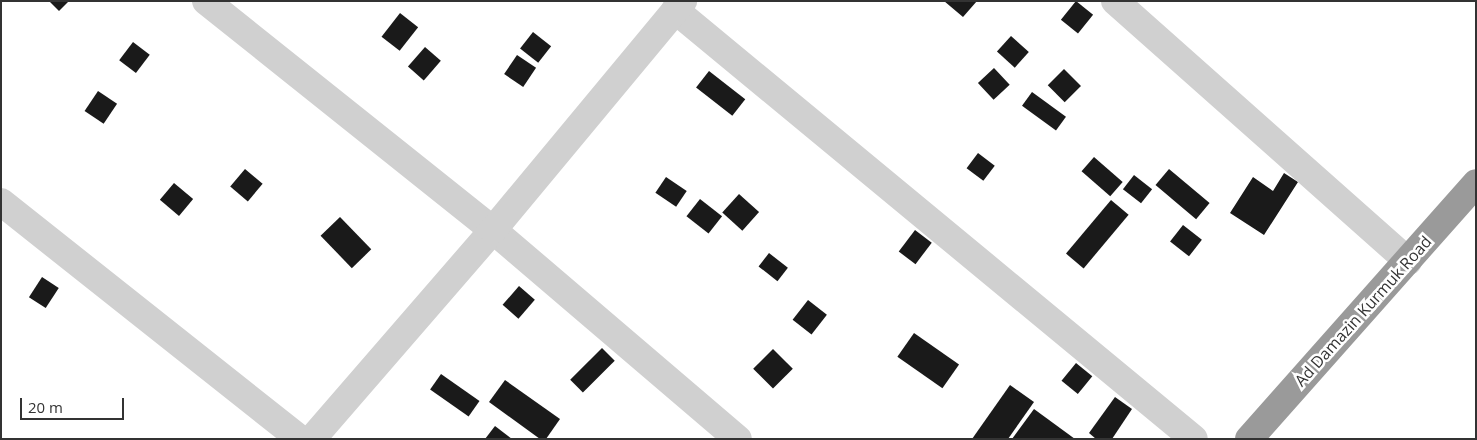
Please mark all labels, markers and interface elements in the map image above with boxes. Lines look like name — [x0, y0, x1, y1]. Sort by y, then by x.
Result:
street label: Ad Damazin Kurmuk Road — [1291, 232, 1435, 390]
scale bar — [22, 388, 126, 420]
text: 20 m — [28, 397, 63, 417]

